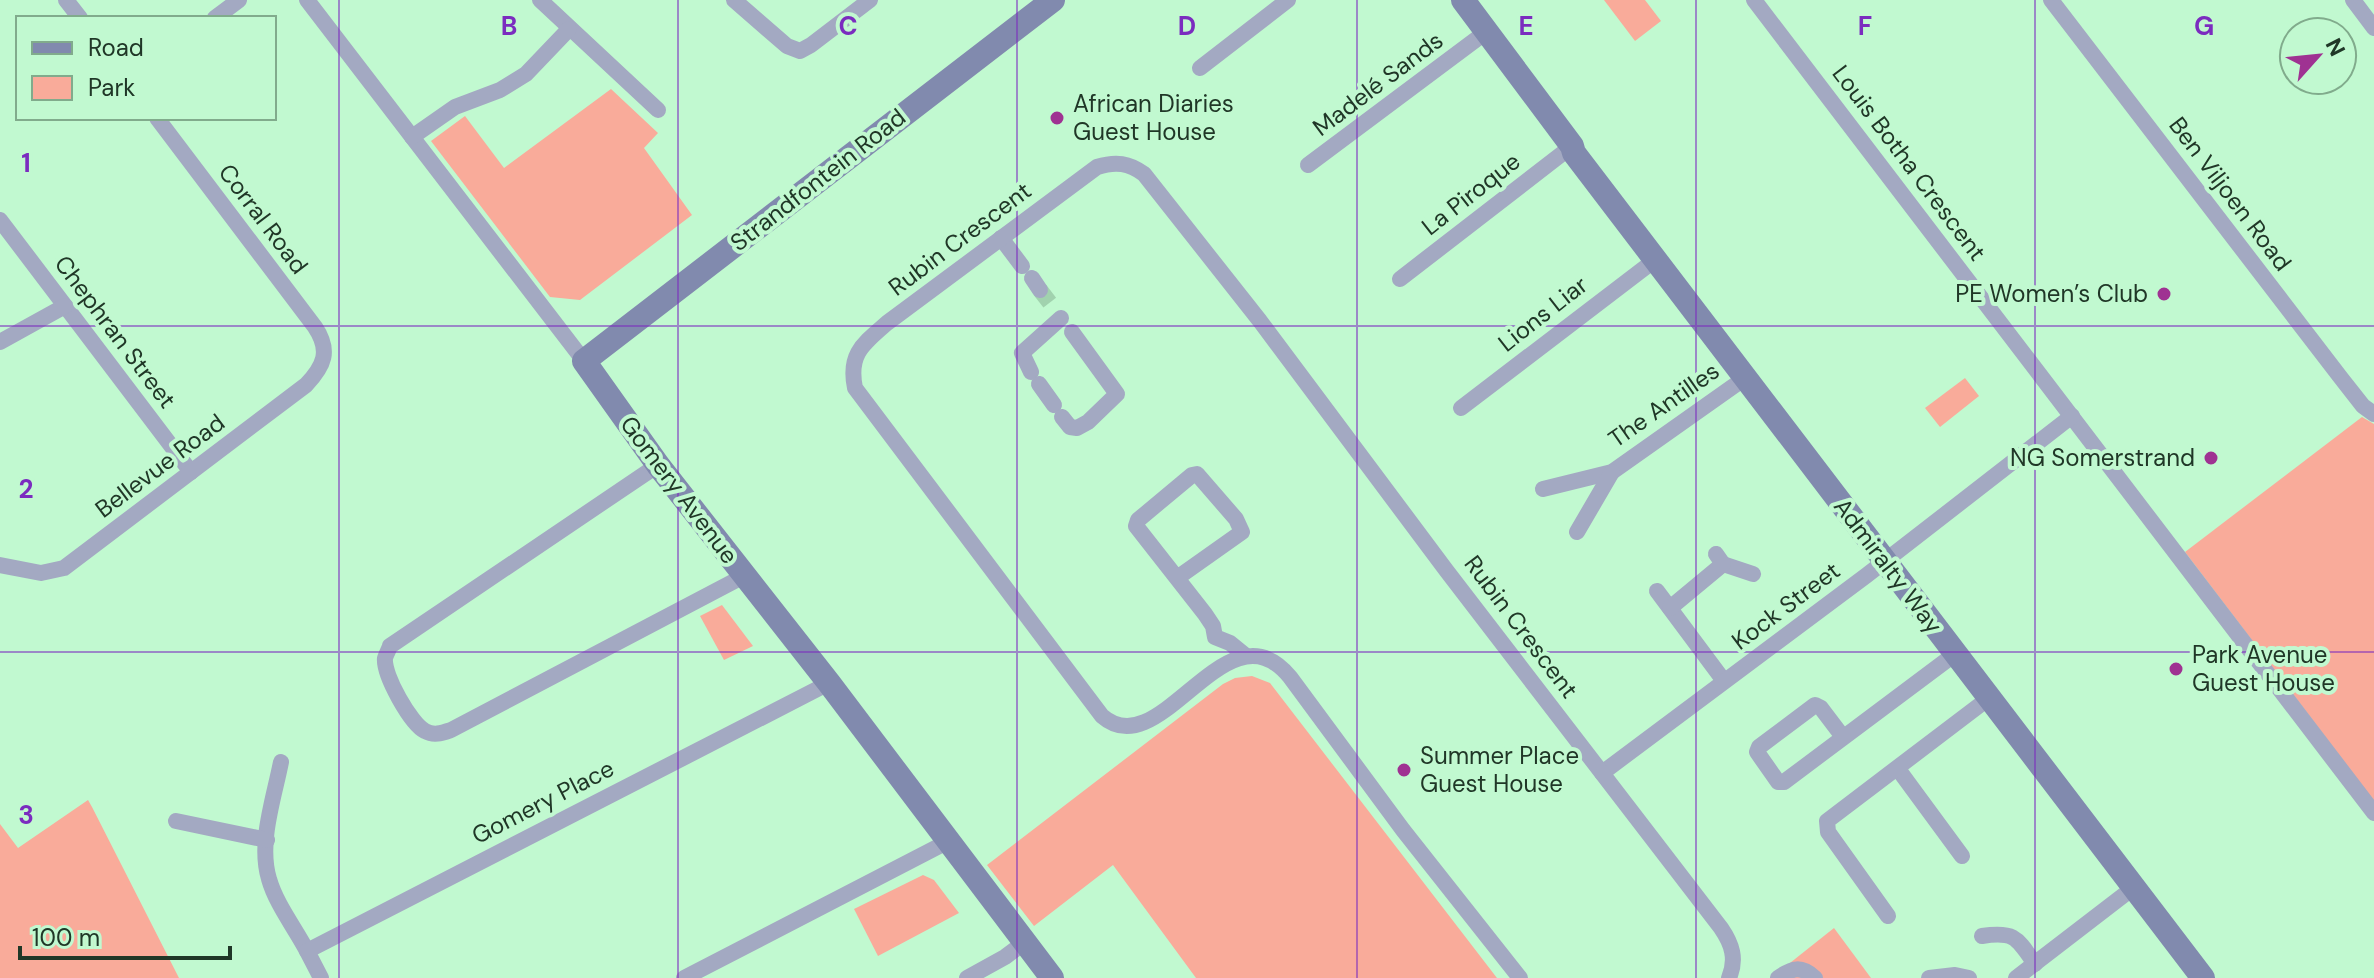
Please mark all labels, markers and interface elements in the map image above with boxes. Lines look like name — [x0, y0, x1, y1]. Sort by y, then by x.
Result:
text: B — [501, 9, 517, 43]
text: C — [838, 9, 858, 43]
text: D — [1178, 9, 1196, 43]
text: E — [1518, 9, 1534, 43]
text: F — [1858, 9, 1872, 43]
text: G — [2194, 9, 2214, 43]
legend — [16, 16, 276, 120]
north arrow — [2278, 16, 2358, 96]
street label: Madelé Sands — [1306, 25, 1449, 143]
text: Road — [88, 32, 144, 63]
text: N — [2319, 33, 2352, 61]
street label: Louis Botha Crescent — [1826, 59, 1993, 267]
text: Park — [88, 72, 135, 103]
place label: African Diaries Guest House — [1073, 88, 1234, 147]
street label: Strandfontein Road — [724, 101, 912, 258]
marker: African Diaries Guest House — [1048, 109, 1066, 127]
street label: Ben Viljoen Road — [2162, 110, 2298, 277]
street label: La Piroque — [1415, 145, 1526, 242]
text: 1 — [21, 146, 31, 180]
street label: Corral Road — [212, 158, 315, 280]
street label: Rubin Crescent — [882, 175, 1037, 302]
street label: Chephran Street — [48, 249, 183, 414]
street label: Lions Liar — [1492, 269, 1594, 358]
place label: PE Women’s Club — [1955, 278, 2148, 309]
marker: PE Women’s Club — [2155, 285, 2173, 303]
street label: The Antilles — [1602, 355, 1725, 454]
street label: Bellevue Road — [89, 407, 231, 524]
street label: Gomery Avenue — [614, 409, 745, 570]
place label: NG Somerstrand — [2010, 442, 2195, 473]
marker: NG Somerstrand — [2202, 449, 2220, 467]
text: 2 — [18, 472, 34, 506]
street label: Admiralty Way — [1827, 492, 1950, 640]
street label: Rubin Crescent — [1458, 549, 1585, 704]
street label: Kock Street — [1725, 555, 1846, 656]
place label: Park Avenue Guest House — [2192, 639, 2335, 698]
marker: Park Avenue Guest House — [2167, 660, 2185, 678]
place label: Summer Place Guest House — [1420, 740, 1579, 799]
street label: Gomery Place — [466, 752, 619, 851]
marker: Summer Place Guest House — [1395, 761, 1413, 779]
text: 3 — [18, 798, 34, 832]
scale bar — [20, 910, 230, 960]
text: 100 m — [32, 922, 100, 953]

